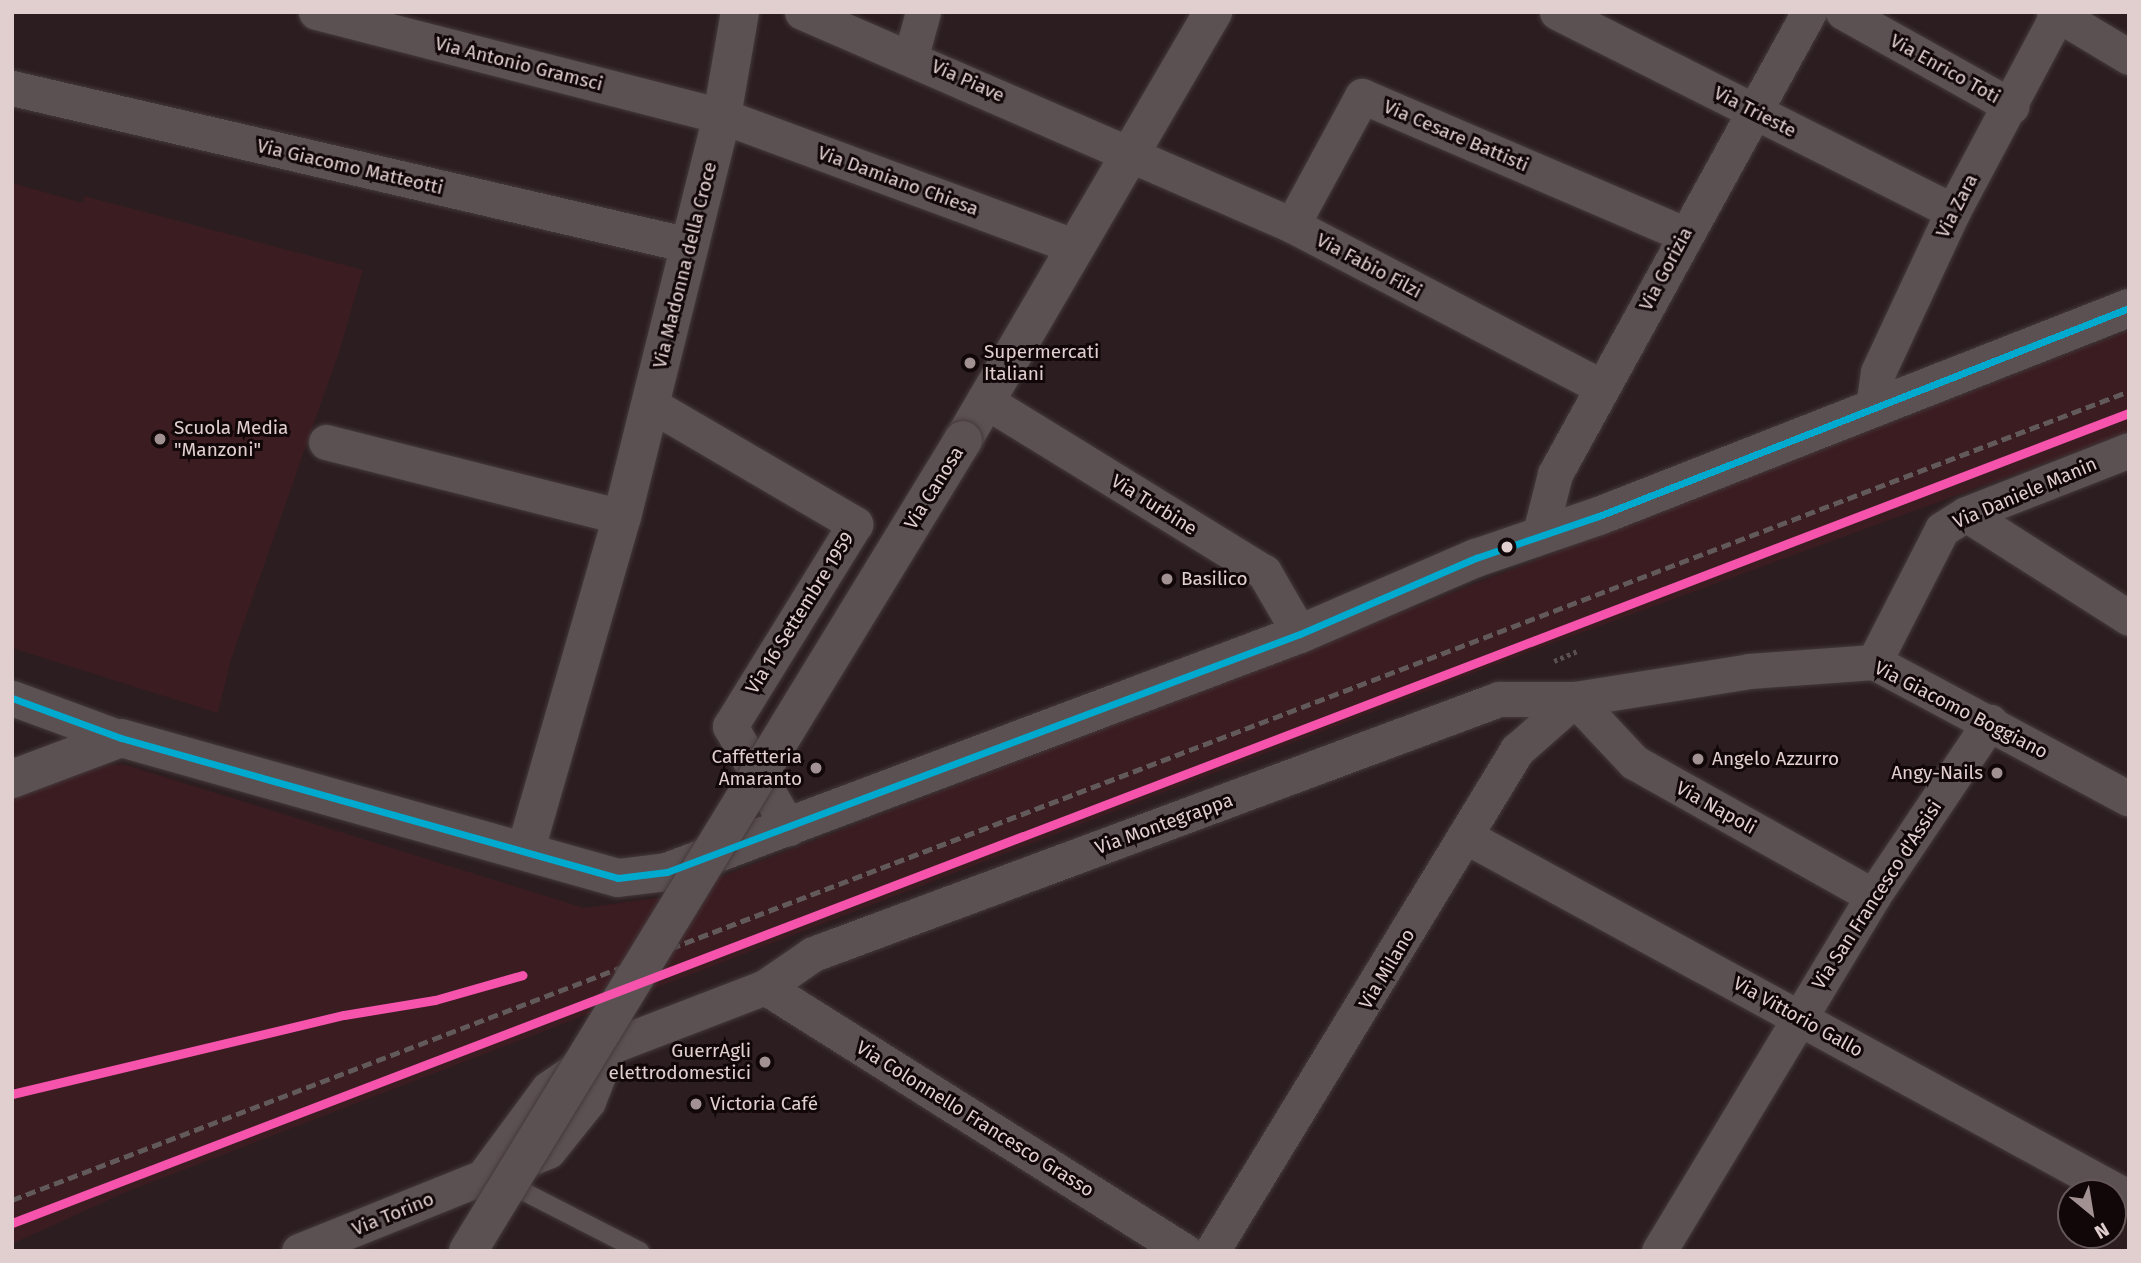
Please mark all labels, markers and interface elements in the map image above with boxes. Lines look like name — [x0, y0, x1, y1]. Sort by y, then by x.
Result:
street label: Via Enrico Toti — [1886, 29, 2004, 109]
street label: Via Antonio Gramsci — [433, 32, 605, 96]
street label: Via Piave — [928, 55, 1008, 107]
street label: Via Trieste — [1710, 82, 1800, 142]
street label: Via Cesare Battisti — [1380, 95, 1532, 177]
street label: Via Giacomo Matteotti — [255, 134, 445, 200]
street label: Via Damiano Chiesa — [815, 141, 981, 221]
street label: Via Madonna della Croce — [648, 159, 722, 371]
street label: Via Zara — [1931, 170, 1983, 242]
street label: Via Gorizia — [1635, 223, 1697, 315]
street label: Via Fabio Filzi — [1312, 229, 1426, 303]
place label: Supermercati Italiani — [984, 341, 1099, 385]
marker: Supermercati Italiani — [962, 355, 978, 371]
place label: Scuola Media "Manzoni" — [174, 417, 288, 461]
marker: Scuola Media "Manzoni" — [152, 431, 168, 447]
street label: Via Canosa — [900, 442, 968, 534]
street label: Via Daniele Manin — [1950, 452, 2100, 534]
street label: Via Turbine — [1107, 470, 1201, 540]
street label: Via 16 Settembre 1959 — [741, 528, 859, 698]
unlabelled marker — [1500, 540, 1514, 554]
place label: Basilico — [1181, 568, 1248, 590]
marker: Basilico — [1159, 571, 1175, 587]
street label: Via Giacomo Boggiano — [1871, 656, 2051, 764]
place label: Caffetteria Amaranto — [712, 746, 802, 790]
place label: Angelo Azzurro — [1712, 748, 1839, 770]
marker: Angelo Azzurro — [1690, 751, 1706, 767]
marker: Caffetteria Amaranto — [808, 760, 824, 776]
place label: Angy-Nails — [1891, 762, 1983, 784]
marker: Angy-Nails — [1989, 765, 2005, 781]
street label: Via Napoli — [1672, 777, 1760, 839]
street label: Via Montegrappa — [1092, 789, 1236, 859]
street label: Via San Francesco d'Assisi — [1807, 796, 1947, 994]
street label: Via Milano — [1354, 925, 1420, 1013]
street label: Via Vittorio Gallo — [1729, 972, 1867, 1062]
street label: Via Colonnello Francesco Grasso — [852, 1036, 1098, 1202]
place label: GuerrAgli elettrodomestici — [609, 1040, 751, 1084]
marker: GuerrAgli elettrodomestici — [757, 1054, 773, 1070]
place label: Victoria Café — [710, 1093, 818, 1115]
marker: Victoria Café — [688, 1096, 704, 1112]
north arrow — [2057, 1179, 2127, 1249]
street label: Via Torino — [349, 1187, 437, 1241]
text: N — [2091, 1218, 2113, 1244]

